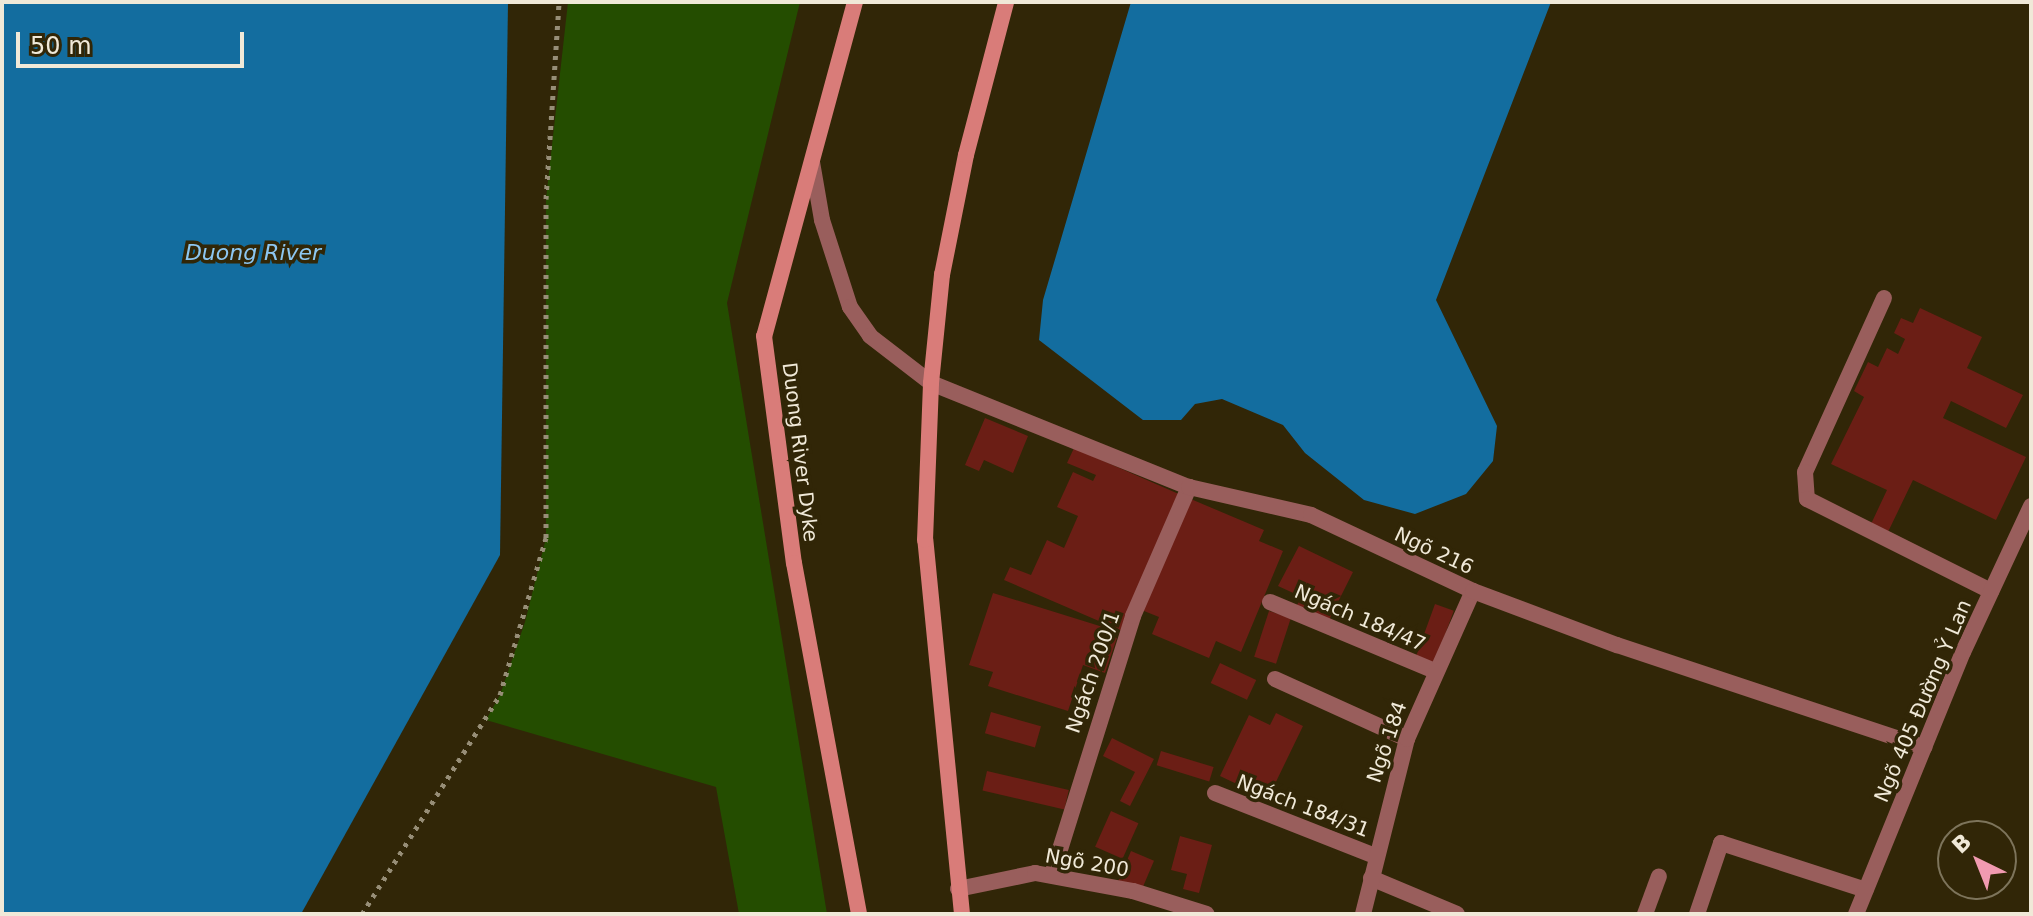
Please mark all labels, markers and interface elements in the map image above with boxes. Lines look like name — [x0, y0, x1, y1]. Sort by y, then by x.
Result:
scale bar — [20, 16, 248, 66]
text: 50 m — [30, 32, 92, 60]
water label: Duong River — [185, 240, 321, 266]
street label: Duong River Dyke — [777, 361, 823, 543]
street label: Ngõ 216 — [1391, 522, 1477, 580]
street label: Ngách 184/47 — [1291, 580, 1429, 656]
street label: Ngõ 405 Đường Ỷ Lan — [1869, 596, 1977, 806]
street label: Ngách 200/1 — [1061, 608, 1125, 736]
street label: Ngõ 184 — [1362, 698, 1412, 786]
street label: Ngách 184/31 — [1233, 770, 1373, 842]
north arrow — [1937, 820, 2017, 900]
text: B — [1947, 829, 1976, 858]
street label: Ngõ 200 — [1043, 844, 1131, 882]

